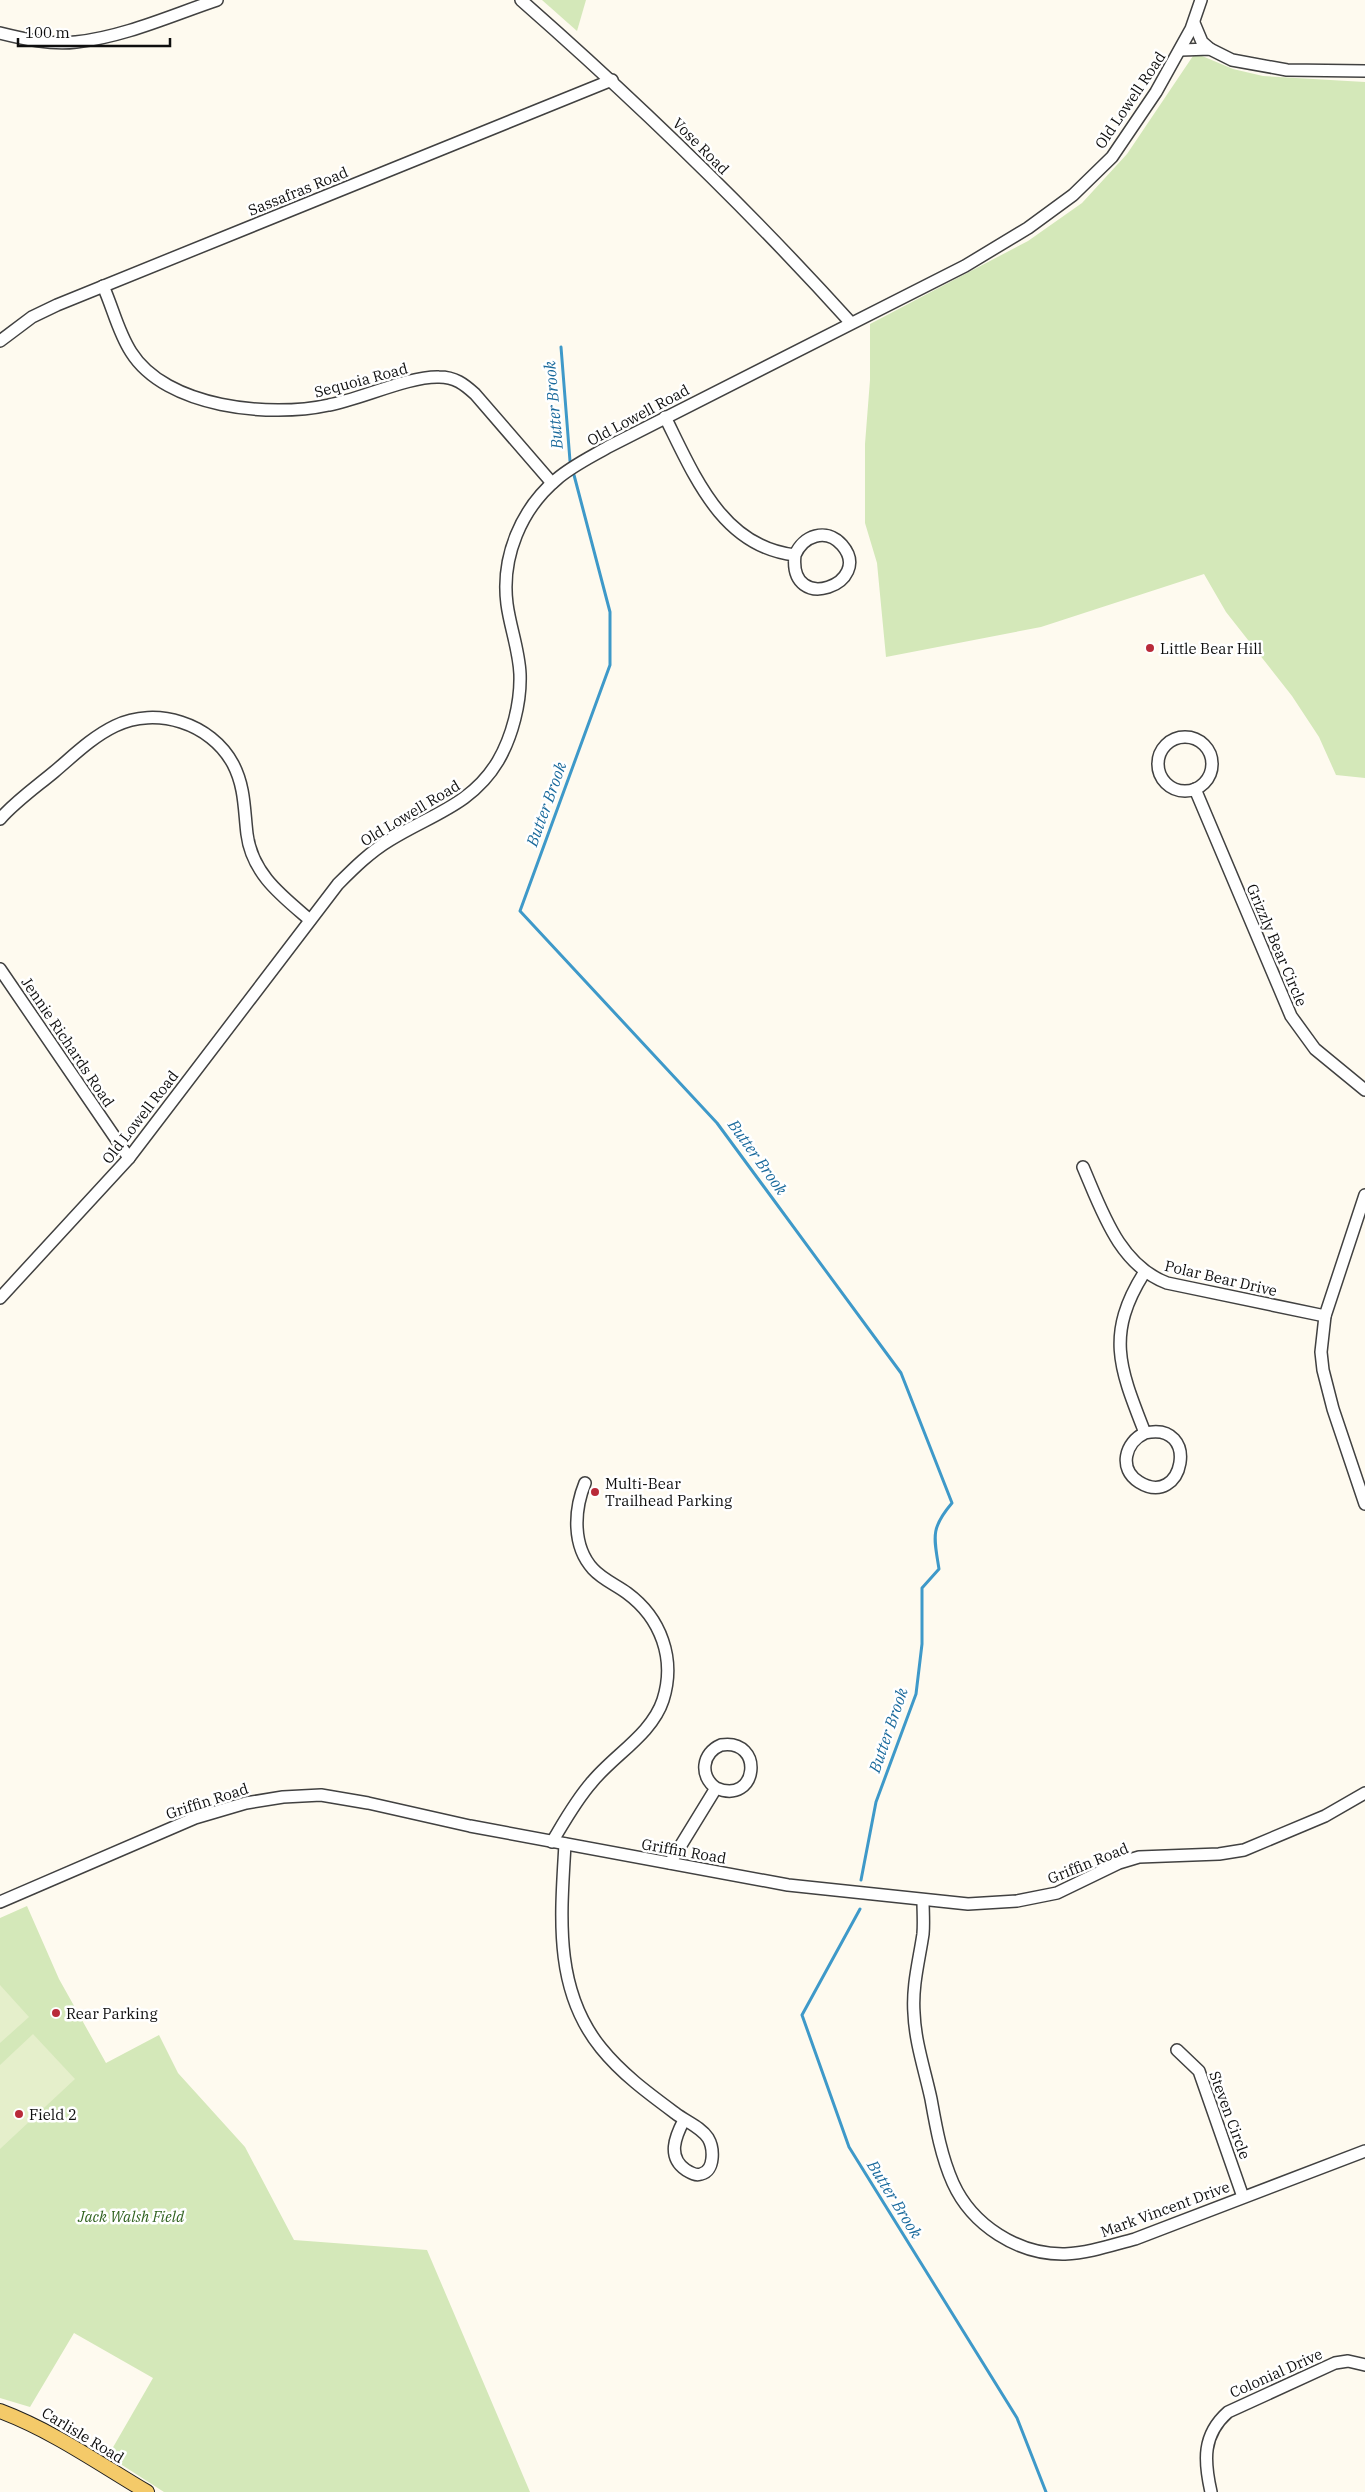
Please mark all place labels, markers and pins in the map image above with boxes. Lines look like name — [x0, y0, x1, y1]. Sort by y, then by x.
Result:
place label: Little Bear Hill — [1160, 639, 1262, 658]
marker: Little Bear Hill — [1144, 642, 1156, 654]
place label: Multi-Bear Trailhead Parking — [605, 1474, 732, 1510]
marker: Multi-Bear Trailhead Parking — [589, 1486, 601, 1498]
place label: Rear Parking — [66, 2004, 158, 2023]
marker: Rear Parking — [50, 2007, 62, 2019]
place label: Field 2 — [29, 2105, 77, 2124]
marker: Field 2 — [13, 2108, 25, 2120]

